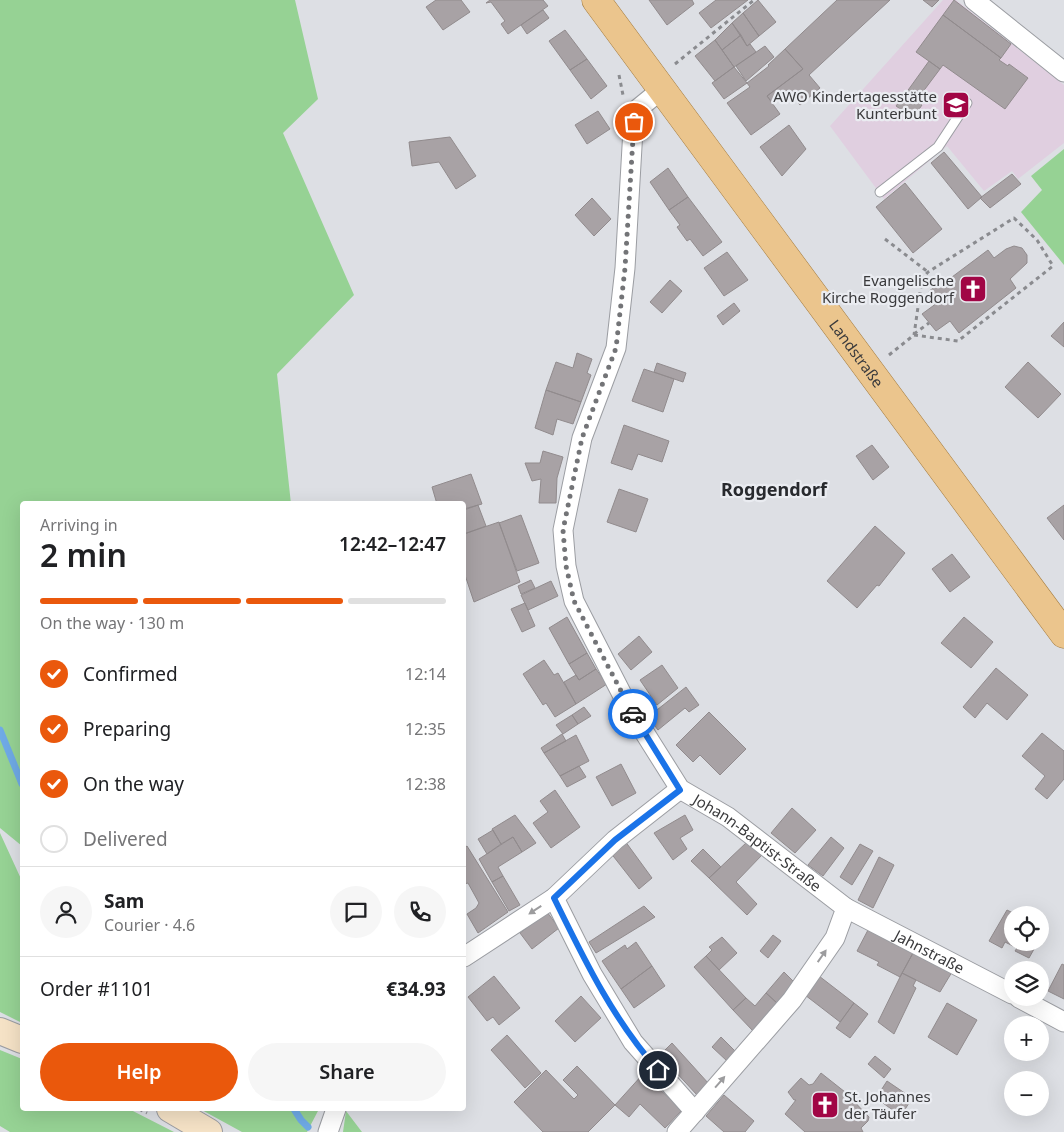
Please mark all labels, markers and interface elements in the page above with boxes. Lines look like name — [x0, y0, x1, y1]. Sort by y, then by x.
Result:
place label: AWO Kindertagesstätte Kunterbunt — [773, 86, 938, 123]
school or university icon: AWO Kindertagesstätte Kunterbunt — [941, 90, 971, 120]
pin — [613, 101, 655, 143]
icon: bag — [620, 108, 648, 136]
place label: Evangelische Kirche Roggendorf — [822, 270, 955, 307]
church icon: Evangelische Kirche Roggendorf — [958, 274, 988, 304]
street label: Landstraße — [825, 315, 888, 391]
district label: Roggendorf — [721, 477, 828, 501]
text: Arriving in — [40, 514, 118, 536]
text: 12:42–12:47 — [339, 531, 446, 557]
text: 2 min — [40, 533, 127, 576]
text: On the way · 130 m — [40, 612, 184, 634]
icon: check — [40, 660, 68, 688]
text: Confirmed — [83, 661, 178, 687]
text: 12:14 — [405, 663, 446, 685]
courier — [608, 689, 658, 739]
icon: car — [619, 700, 647, 728]
icon: check — [40, 715, 68, 743]
text: Preparing — [83, 716, 171, 742]
text: 12:35 — [405, 718, 446, 740]
icon: check — [40, 770, 68, 798]
text: On the way — [83, 771, 184, 797]
text: 12:38 — [405, 773, 446, 795]
street label: Johann-Baptist-Straße — [688, 788, 826, 896]
text: Delivered — [83, 826, 168, 852]
button: person — [40, 886, 92, 938]
button: chat — [330, 886, 382, 938]
button: phone — [394, 886, 446, 938]
text: Sam — [104, 888, 144, 914]
one-way arrow — [528, 905, 542, 915]
map controls — [1004, 906, 1049, 1116]
button: locate — [1004, 906, 1049, 951]
text: Courier · 4.6 — [104, 914, 195, 936]
street label: Jahnstraße — [889, 924, 968, 978]
one-way arrow — [817, 949, 827, 963]
button: layers — [1004, 961, 1049, 1006]
text: Order #1101 — [40, 976, 153, 1002]
text: €34.93 — [386, 976, 446, 1002]
button: + — [1004, 1016, 1049, 1061]
button: Help — [40, 1043, 238, 1101]
button: Share — [248, 1043, 446, 1101]
pin — [637, 1049, 679, 1091]
icon: home — [644, 1056, 672, 1084]
button: − — [1004, 1071, 1049, 1116]
one-way arrow — [715, 1076, 726, 1089]
place label: St. Johannes der Täufer — [844, 1086, 931, 1123]
church icon: St. Johannes der Täufer — [810, 1090, 840, 1120]

